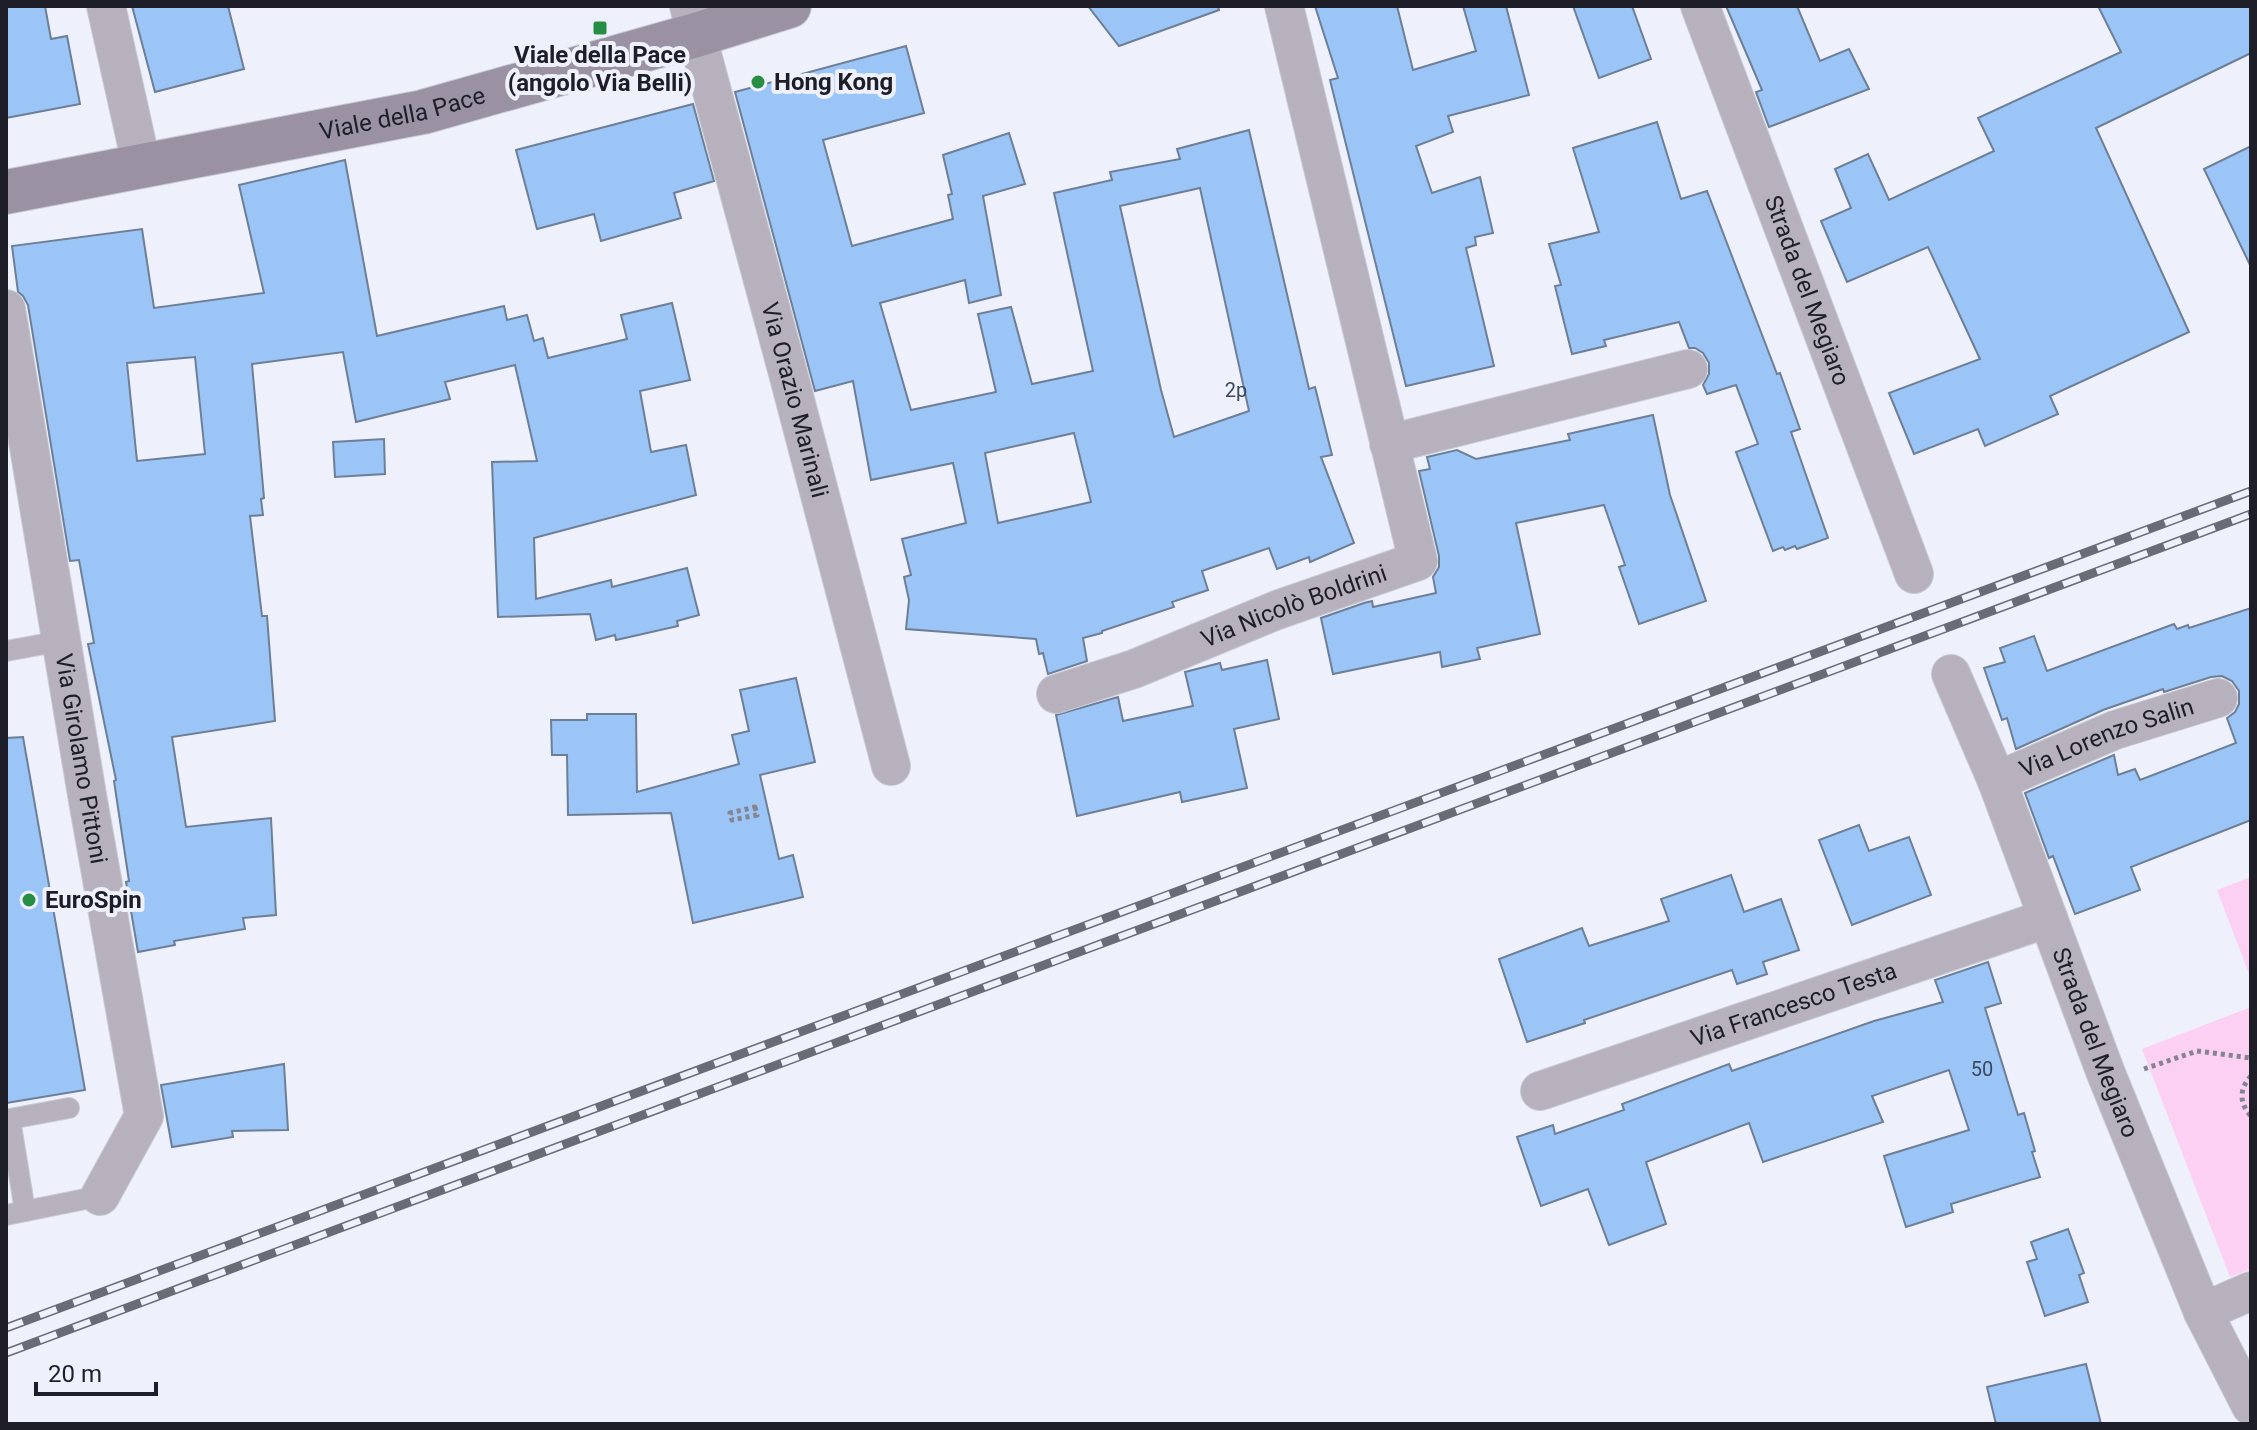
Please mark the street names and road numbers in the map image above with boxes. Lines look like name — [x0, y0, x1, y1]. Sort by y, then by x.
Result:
street label: Viale della Pace — [317, 81, 488, 146]
street label: Strada del Megiaro — [1759, 191, 1856, 390]
street label: Via Orazio Marinali — [756, 299, 834, 501]
street label: Via Nicolò Boldrini — [1197, 559, 1391, 654]
street label: Via Girolamo Pittoni — [50, 652, 113, 866]
street label: Via Lorenzo Salin — [2015, 692, 2197, 784]
street label: Strada del Megiaro — [2046, 944, 2145, 1142]
street label: Via Francesco Testa — [1687, 957, 1900, 1053]

